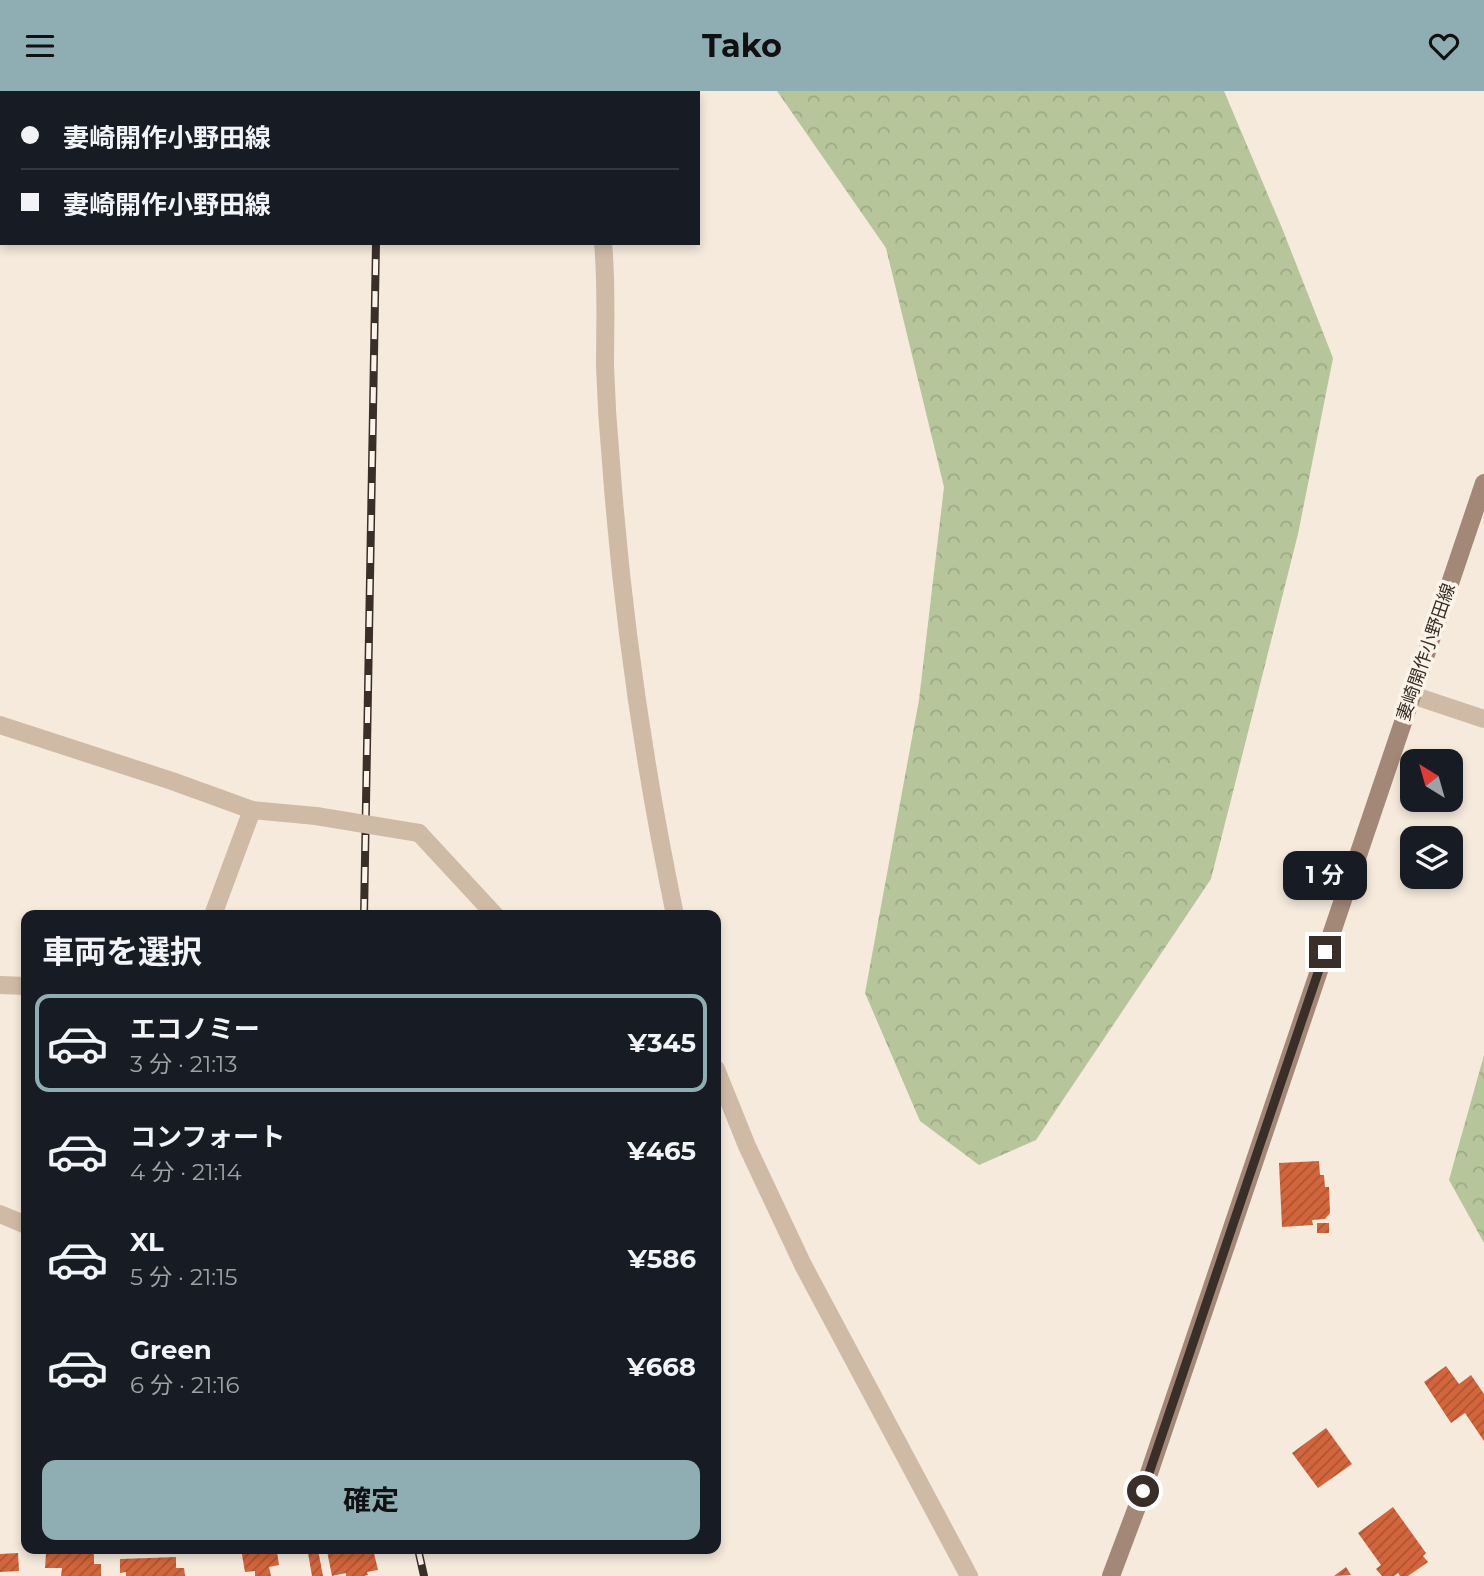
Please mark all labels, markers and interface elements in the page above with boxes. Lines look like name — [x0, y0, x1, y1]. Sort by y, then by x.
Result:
text: Tako — [702, 26, 782, 65]
icon: menu — [21, 27, 59, 65]
icon: heart — [1425, 27, 1463, 65]
text: 妻崎開作小野田線 — [63, 122, 271, 154]
text: 妻崎開作小野田線 — [63, 189, 271, 221]
street label: 妻崎開作小野田線 — [1392, 580, 1460, 724]
north arrow — [1400, 749, 1463, 812]
map controls — [1400, 749, 1463, 889]
button: layers — [1400, 826, 1463, 889]
callout: 1 分 — [1283, 851, 1367, 899]
text: 1 分 — [1306, 861, 1344, 889]
text: 車両を選択 — [42, 932, 202, 971]
route end — [1309, 936, 1341, 968]
icon: car — [46, 1012, 109, 1075]
text: エコノミー — [130, 1013, 260, 1045]
text: ¥345 — [628, 1027, 696, 1059]
text: 3 分 · 21:13 — [130, 1050, 237, 1078]
icon: car — [46, 1120, 109, 1183]
text: コンフォート — [130, 1121, 285, 1153]
text: ¥465 — [627, 1135, 696, 1167]
text: 4 分 · 21:14 — [130, 1158, 242, 1186]
text: XL — [130, 1226, 164, 1258]
icon: car — [46, 1228, 109, 1291]
text: ¥586 — [628, 1243, 696, 1275]
text: 5 分 · 21:15 — [130, 1263, 237, 1291]
text: Green — [130, 1334, 212, 1366]
icon: car — [46, 1336, 109, 1399]
text: ¥668 — [627, 1351, 696, 1383]
text: 6 分 · 21:16 — [130, 1371, 239, 1399]
button: 確定 — [42, 1460, 700, 1540]
route start — [1127, 1475, 1159, 1507]

